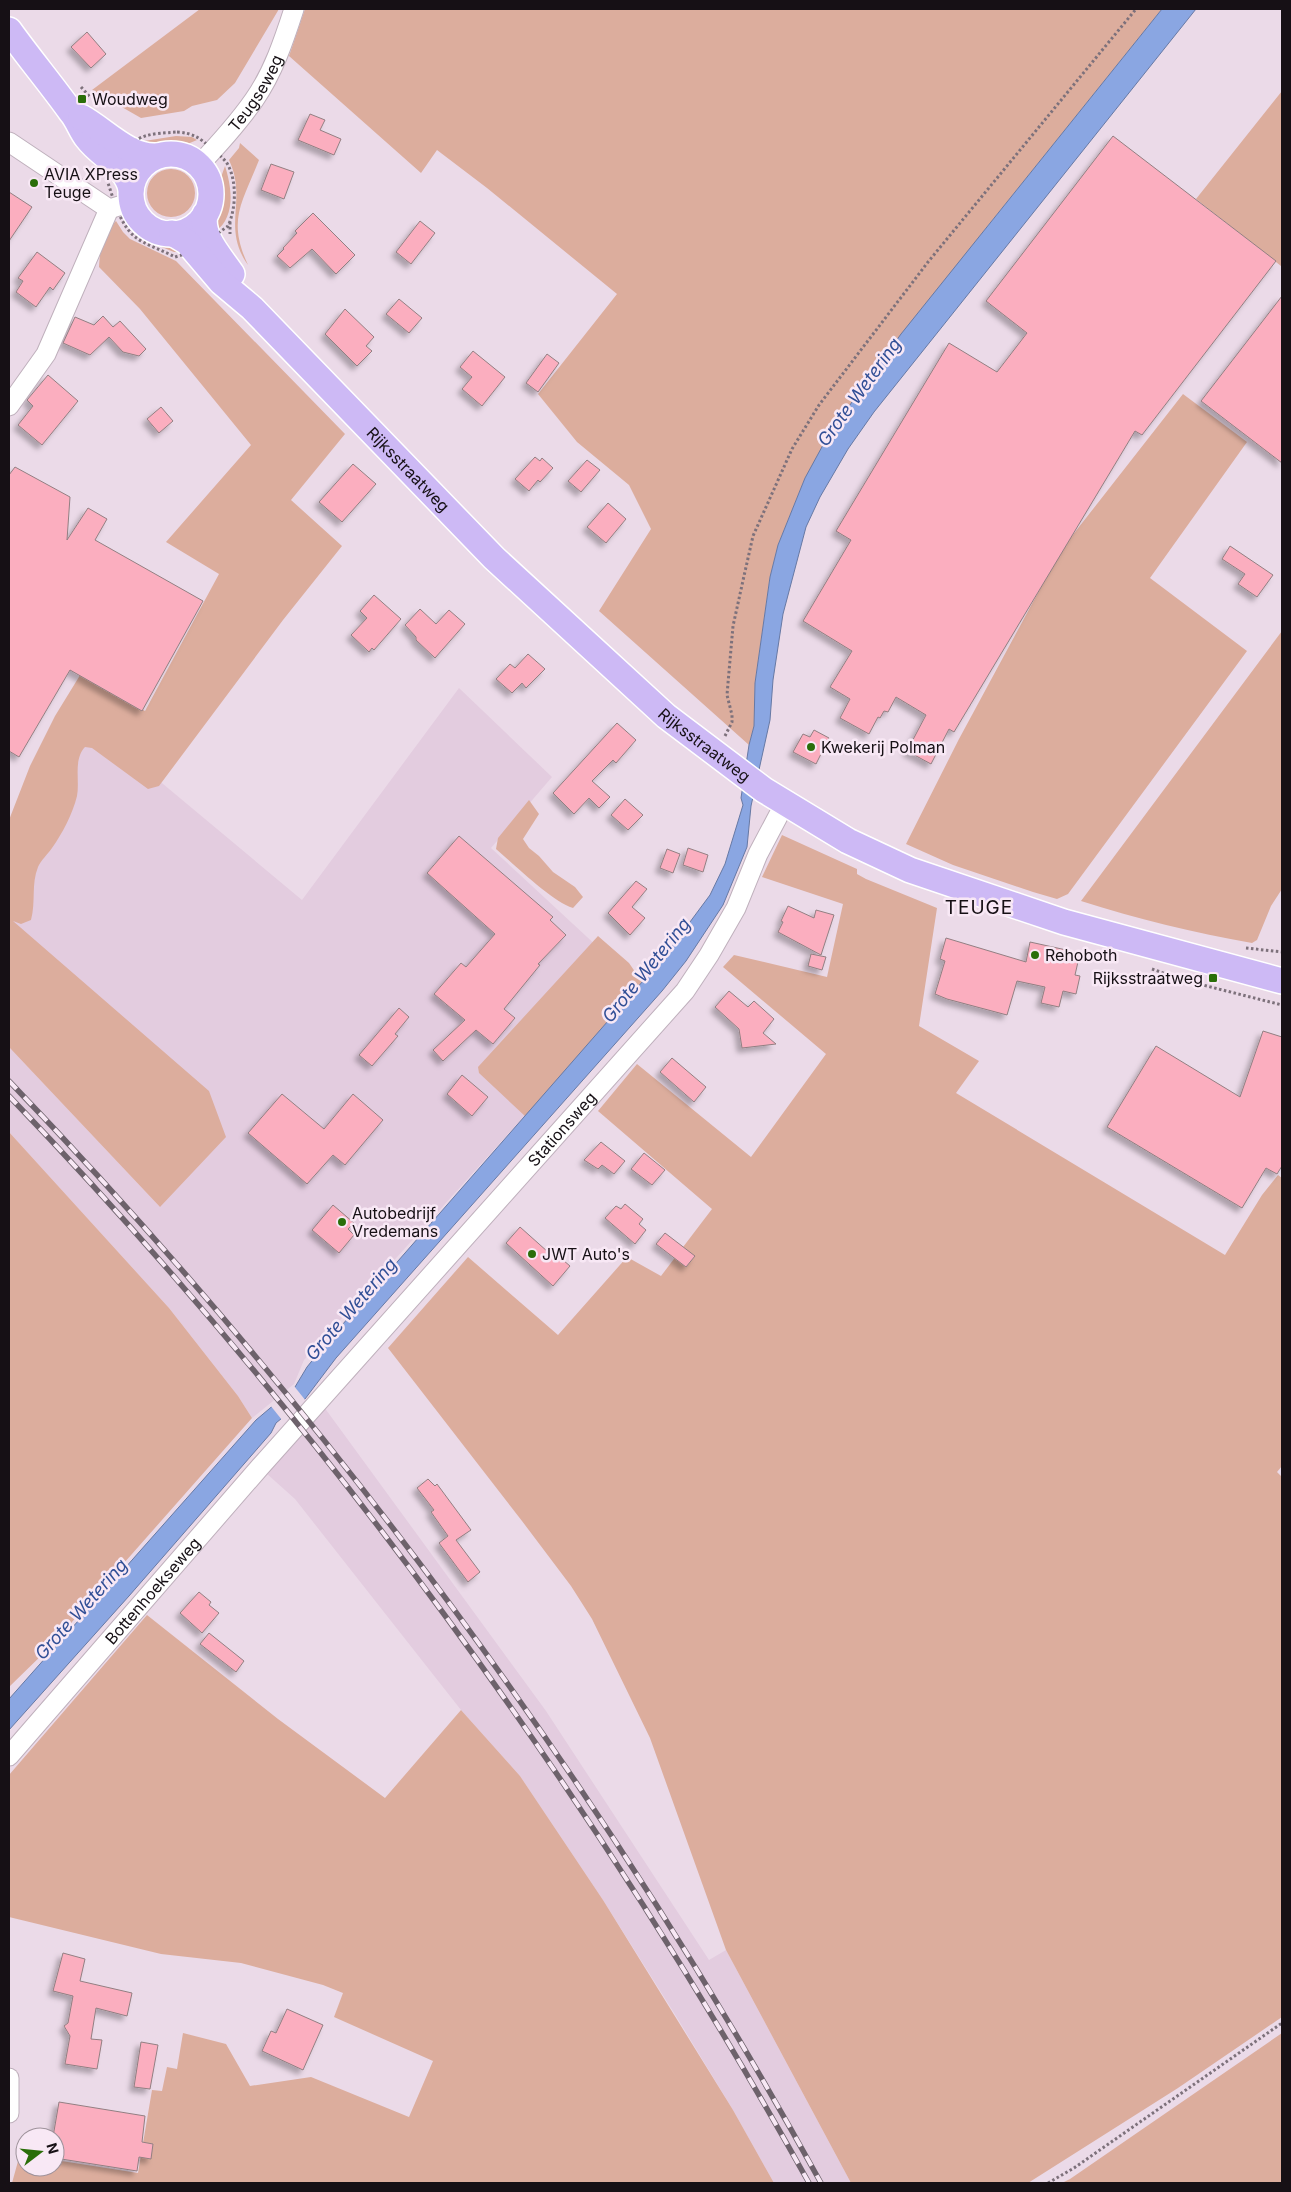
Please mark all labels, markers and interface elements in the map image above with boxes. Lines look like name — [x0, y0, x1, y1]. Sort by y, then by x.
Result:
street label: Teugseweg — [224, 52, 287, 135]
place label: Woudweg — [92, 89, 168, 109]
marker: Woudweg — [76, 93, 88, 105]
place label: AVIA XPress Teuge — [44, 164, 138, 202]
marker: AVIA XPress Teuge — [28, 177, 40, 189]
water label: Grote Wetering — [813, 334, 905, 450]
street label: Rijksstraatweg — [363, 423, 454, 516]
street label: Rijksstraatweg — [654, 704, 754, 786]
place label: Kwekerij Polman — [821, 737, 945, 757]
marker: Kwekerij Polman — [805, 741, 817, 753]
district label: TEUGE — [945, 896, 1013, 919]
water label: Grote Wetering — [597, 914, 695, 1026]
place label: Rehoboth — [1045, 945, 1118, 965]
marker: Rehoboth — [1029, 949, 1041, 961]
place label: Rijksstraatweg — [1093, 968, 1203, 988]
marker: Rijksstraatweg — [1207, 972, 1219, 984]
street label: Stationsweg — [523, 1088, 600, 1170]
place label: Autobedrijf Vredemans — [352, 1203, 438, 1241]
marker: Autobedrijf Vredemans — [336, 1216, 348, 1228]
place label: JWT Auto's — [542, 1244, 630, 1264]
marker: JWT Auto's — [526, 1248, 538, 1260]
water label: Grote Wetering — [301, 1254, 401, 1364]
street label: Bottenhoekseweg — [101, 1533, 205, 1648]
water label: Grote Wetering — [30, 1554, 132, 1664]
north arrow — [15, 2127, 65, 2177]
text: N — [43, 2141, 63, 2156]

